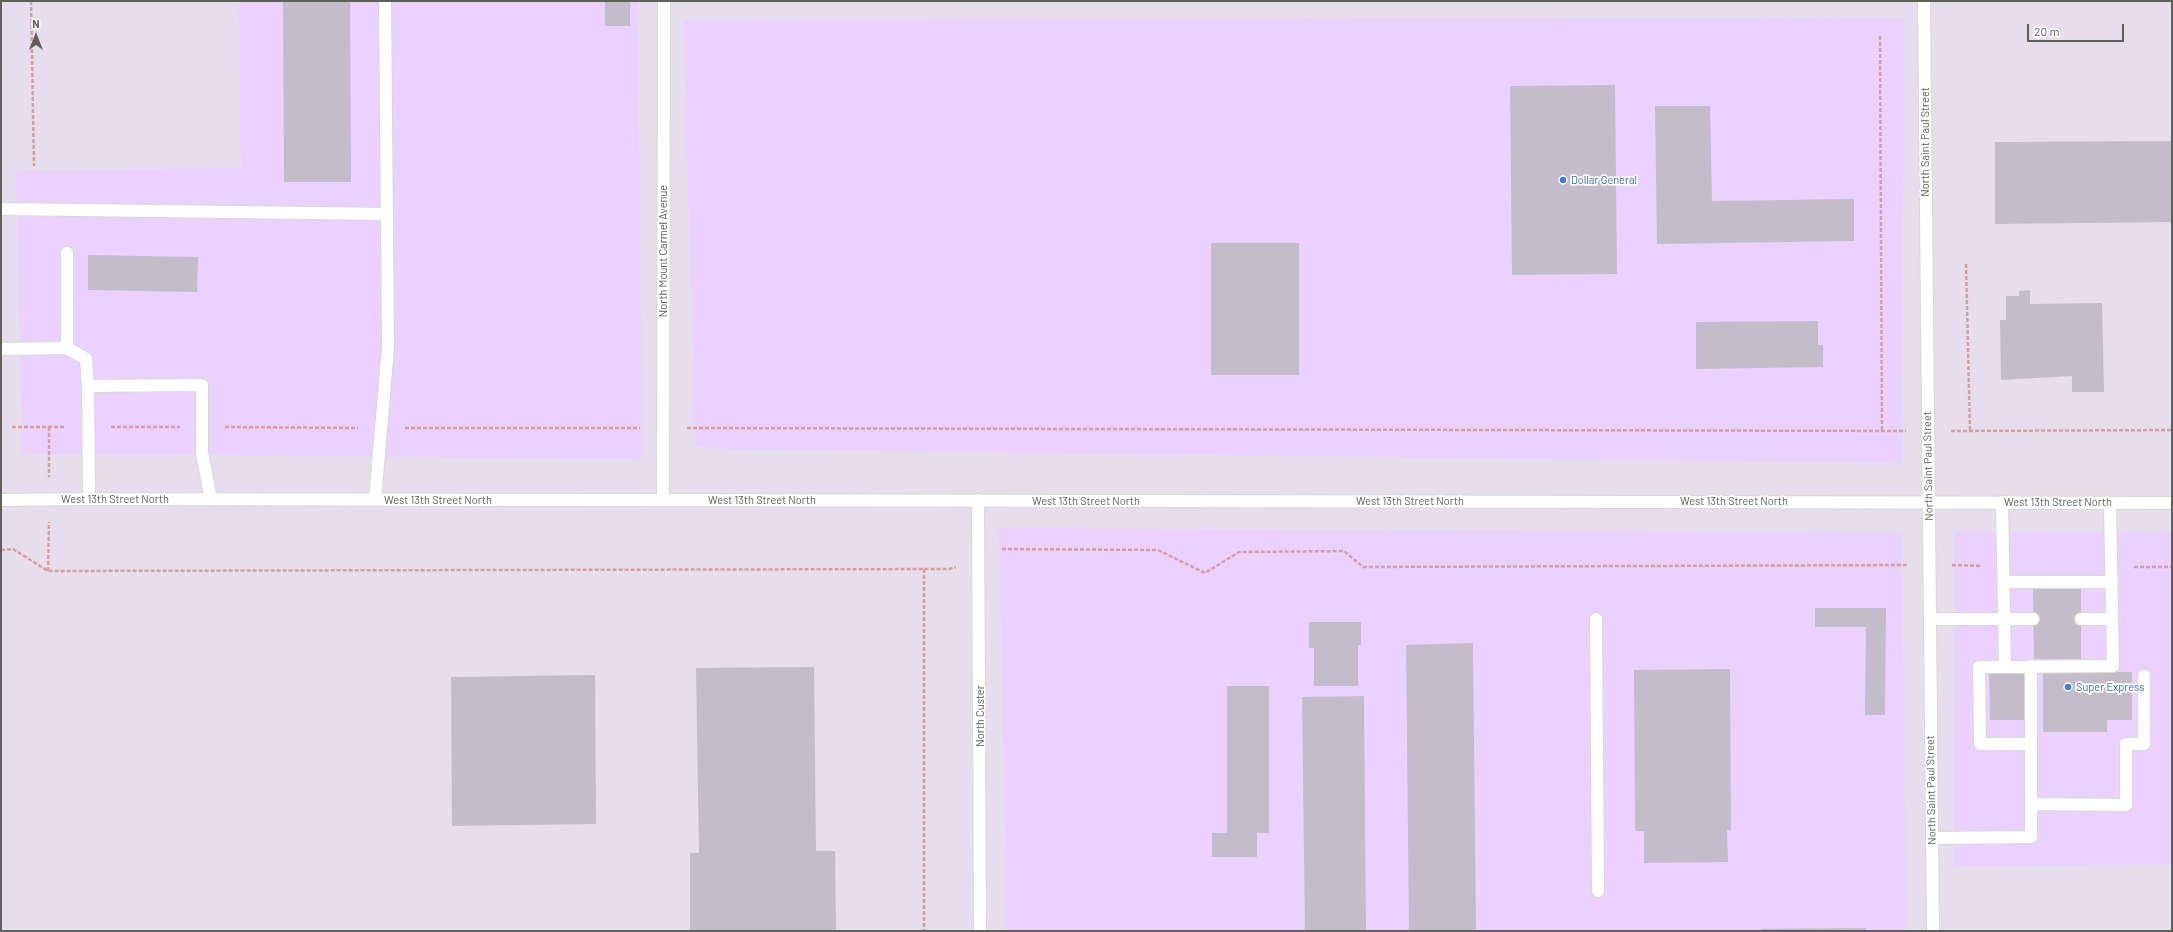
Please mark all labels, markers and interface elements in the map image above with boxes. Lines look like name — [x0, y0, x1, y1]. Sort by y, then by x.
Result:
north arrow — [16, 16, 56, 56]
scale bar — [2029, 16, 2126, 42]
text: N — [32, 17, 40, 30]
text: 20 m — [2034, 24, 2060, 38]
street label: North Saint Paul Street — [1918, 87, 1932, 197]
place label: Dollar General — [1571, 173, 1637, 187]
marker: Dollar General — [1558, 175, 1568, 185]
street label: North Mount Carmel Avenue — [656, 185, 670, 317]
street label: North Saint Paul Street — [1920, 411, 1936, 521]
street label: West 13th Street North — [61, 492, 169, 506]
street label: West 13th Street North — [384, 493, 492, 507]
street label: West 13th Street North — [708, 493, 816, 507]
street label: West 13th Street North — [1032, 494, 1140, 508]
street label: West 13th Street North — [1356, 494, 1464, 508]
street label: West 13th Street North — [1680, 494, 1788, 508]
street label: West 13th Street North — [2004, 495, 2112, 509]
place label: Super Express — [2076, 680, 2144, 694]
marker: Super Express — [2063, 682, 2073, 692]
street label: North Custer — [973, 685, 987, 747]
street label: North Saint Paul Street — [1923, 735, 1939, 845]

